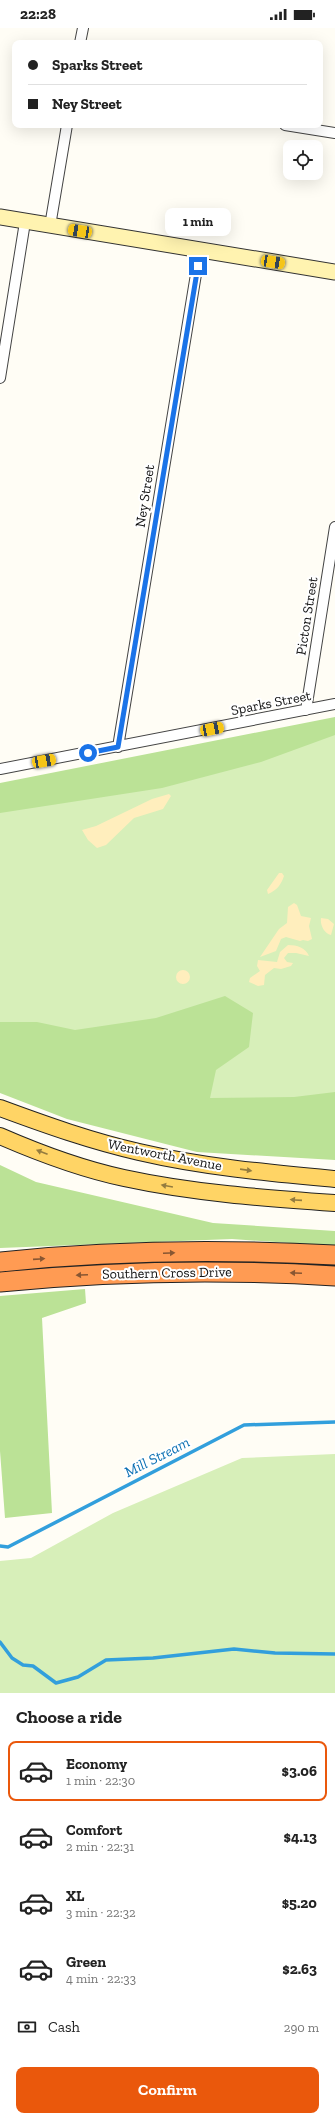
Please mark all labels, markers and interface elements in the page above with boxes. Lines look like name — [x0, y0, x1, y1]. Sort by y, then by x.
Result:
text: 22:28 — [20, 5, 56, 23]
text: Sparks Street — [52, 56, 142, 74]
text: Ney Street — [52, 95, 122, 113]
map controls — [283, 140, 323, 180]
button: locate — [283, 140, 323, 180]
callout: 1 min — [165, 208, 231, 236]
text: 1 min — [183, 214, 213, 229]
car — [67, 223, 93, 239]
car — [260, 254, 286, 270]
route end — [189, 257, 207, 275]
street label: Ney Street — [132, 463, 158, 529]
street label: Picton Street — [292, 575, 322, 656]
street label: Sparks Street — [230, 687, 313, 719]
car — [199, 721, 225, 737]
route start — [79, 744, 97, 762]
car — [31, 753, 57, 769]
street label: Wentworth Avenue — [107, 1136, 224, 1174]
one-way arrow — [35, 1149, 47, 1155]
one-way arrow — [240, 1167, 252, 1173]
one-way arrow — [161, 1182, 173, 1188]
one-way arrow — [290, 1197, 302, 1204]
one-way arrow — [163, 1249, 175, 1256]
one-way arrow — [33, 1256, 45, 1263]
street label: Southern Cross Drive — [102, 1263, 232, 1283]
one-way arrow — [290, 1270, 302, 1277]
one-way arrow — [75, 1272, 88, 1278]
water label: Mill Stream — [121, 1433, 193, 1481]
text: Choose a ride — [16, 1706, 122, 1728]
icon: car — [18, 1753, 54, 1789]
text: Economy — [66, 1755, 127, 1773]
text: $3.06 — [282, 1762, 317, 1780]
text: 1 min · 22:30 — [66, 1773, 135, 1788]
icon: car — [18, 1819, 54, 1855]
text: Comfort — [66, 1821, 122, 1839]
text: $4.13 — [284, 1828, 317, 1846]
text: 2 min · 22:31 — [66, 1839, 134, 1854]
icon: car — [18, 1885, 54, 1921]
text: XL — [66, 1887, 84, 1905]
text: $5.20 — [282, 1894, 317, 1912]
text: 3 min · 22:32 — [66, 1905, 136, 1920]
icon: car — [18, 1951, 54, 1987]
text: Green — [66, 1953, 106, 1971]
text: $2.63 — [282, 1960, 317, 1978]
text: 4 min · 22:33 — [66, 1971, 136, 1986]
icon: cash — [16, 2016, 38, 2038]
text: Cash — [48, 2018, 80, 2036]
text: 290 m — [284, 2020, 319, 2035]
button: Confirm — [16, 2067, 319, 2113]

